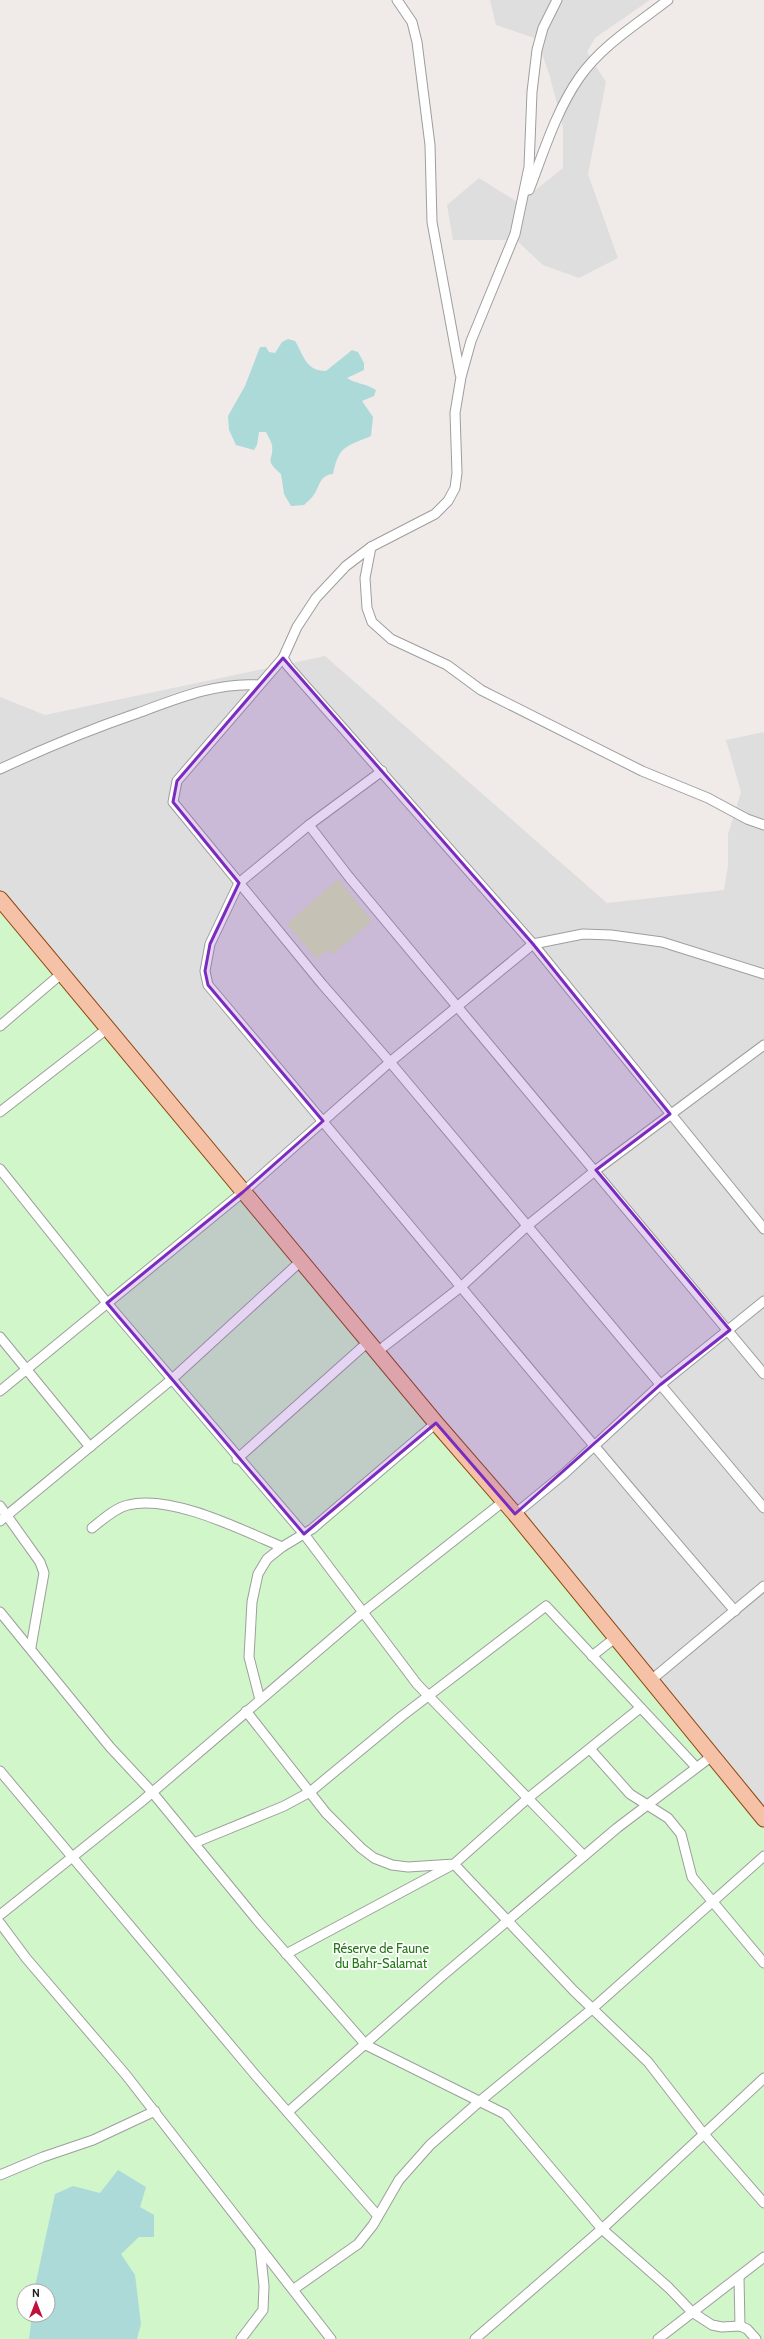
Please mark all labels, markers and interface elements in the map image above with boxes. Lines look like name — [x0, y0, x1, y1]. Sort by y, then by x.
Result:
park label: Réserve de Faune du Bahr-Salamat — [333, 1940, 429, 1971]
north arrow — [16, 2283, 56, 2323]
text: N — [32, 2286, 40, 2300]

